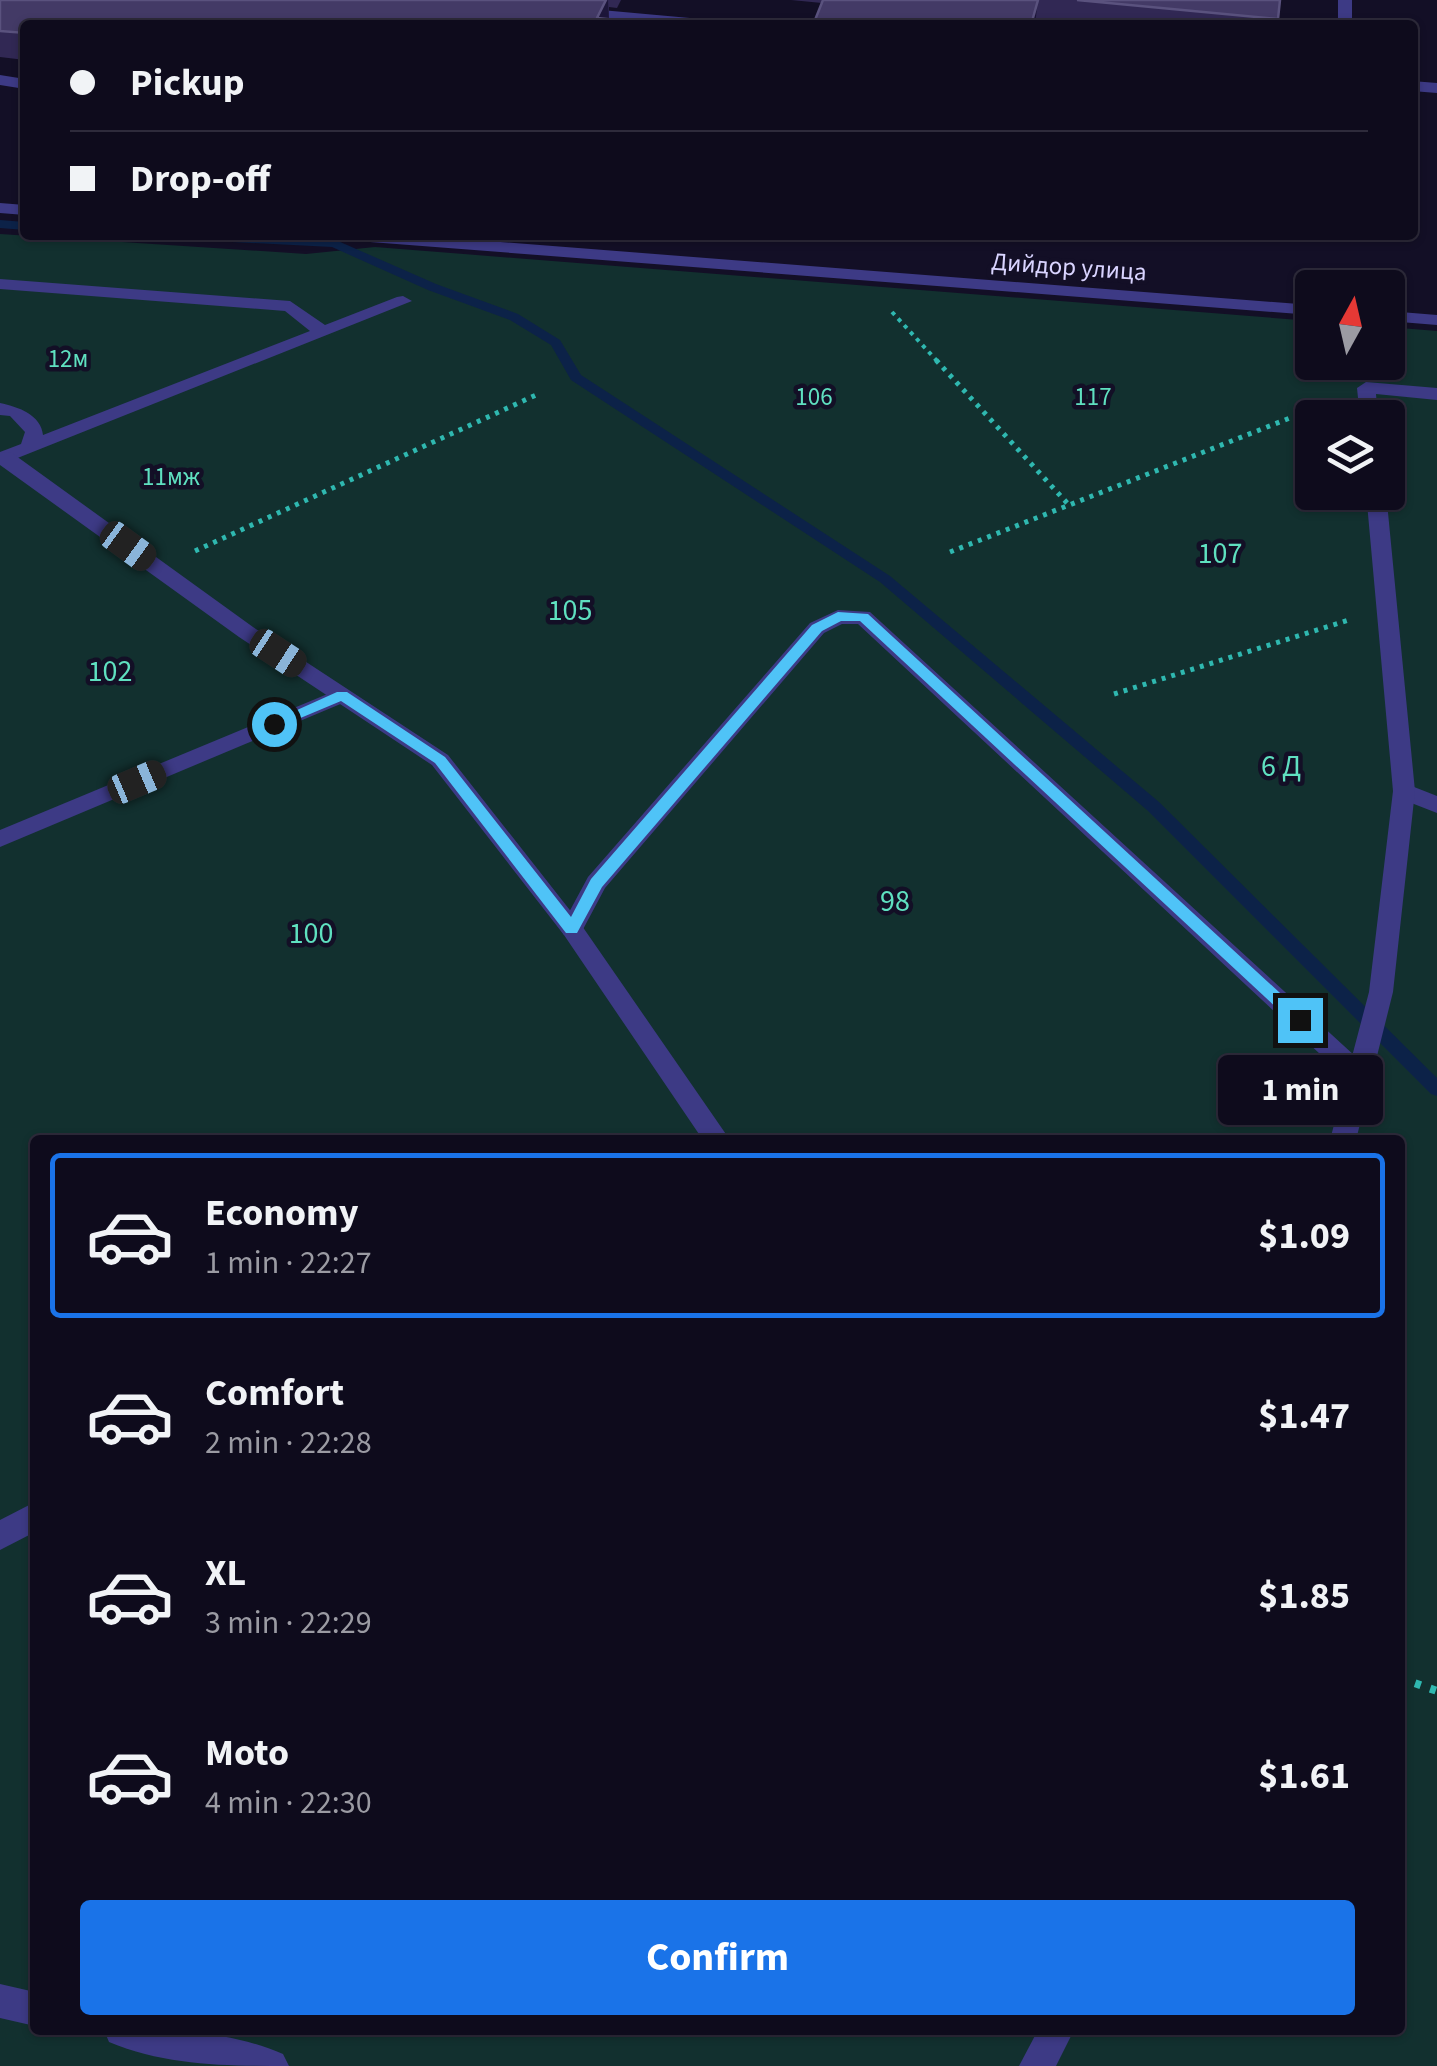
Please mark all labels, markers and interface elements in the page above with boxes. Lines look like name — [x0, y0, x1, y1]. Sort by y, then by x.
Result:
text: Pickup — [130, 56, 244, 110]
text: Drop-off — [130, 152, 270, 206]
street label: Дийдор улица — [990, 244, 1148, 290]
north arrow — [1295, 270, 1405, 380]
map controls — [1295, 270, 1405, 510]
park label: 12м — [48, 341, 88, 377]
park label: 106 — [795, 379, 833, 415]
park label: 117 — [1074, 379, 1112, 415]
button: layers — [1295, 400, 1405, 510]
park label: 11мж — [142, 459, 200, 495]
car — [95, 516, 161, 576]
park label: 107 — [1198, 532, 1242, 575]
park label: 105 — [548, 589, 592, 632]
car — [245, 624, 311, 682]
park label: 102 — [88, 650, 132, 693]
route start — [252, 702, 297, 747]
park label: 6 Д — [1261, 745, 1301, 788]
car — [104, 756, 170, 808]
park label: 98 — [880, 880, 910, 923]
park label: 100 — [289, 912, 333, 955]
route end — [1278, 998, 1323, 1043]
callout: 1 min — [1218, 1055, 1382, 1125]
text: 1 min — [1262, 1067, 1339, 1113]
text: Economy — [205, 1186, 358, 1240]
icon: car — [85, 1191, 175, 1281]
text: $1.09 — [1258, 1209, 1350, 1263]
text: 1 min · 22:27 — [205, 1240, 372, 1286]
text: Comfort — [205, 1366, 344, 1420]
icon: car — [85, 1371, 175, 1461]
text: $1.47 — [1258, 1389, 1350, 1443]
text: 2 min · 22:28 — [205, 1420, 372, 1466]
text: XL — [205, 1546, 246, 1600]
icon: car — [85, 1551, 175, 1641]
text: $1.85 — [1258, 1569, 1350, 1623]
text: 3 min · 22:29 — [205, 1600, 372, 1646]
text: Moto — [205, 1726, 289, 1780]
icon: car — [85, 1731, 175, 1821]
text: $1.61 — [1258, 1749, 1350, 1803]
text: 4 min · 22:30 — [205, 1780, 372, 1826]
button: Confirm — [80, 1900, 1355, 2015]

